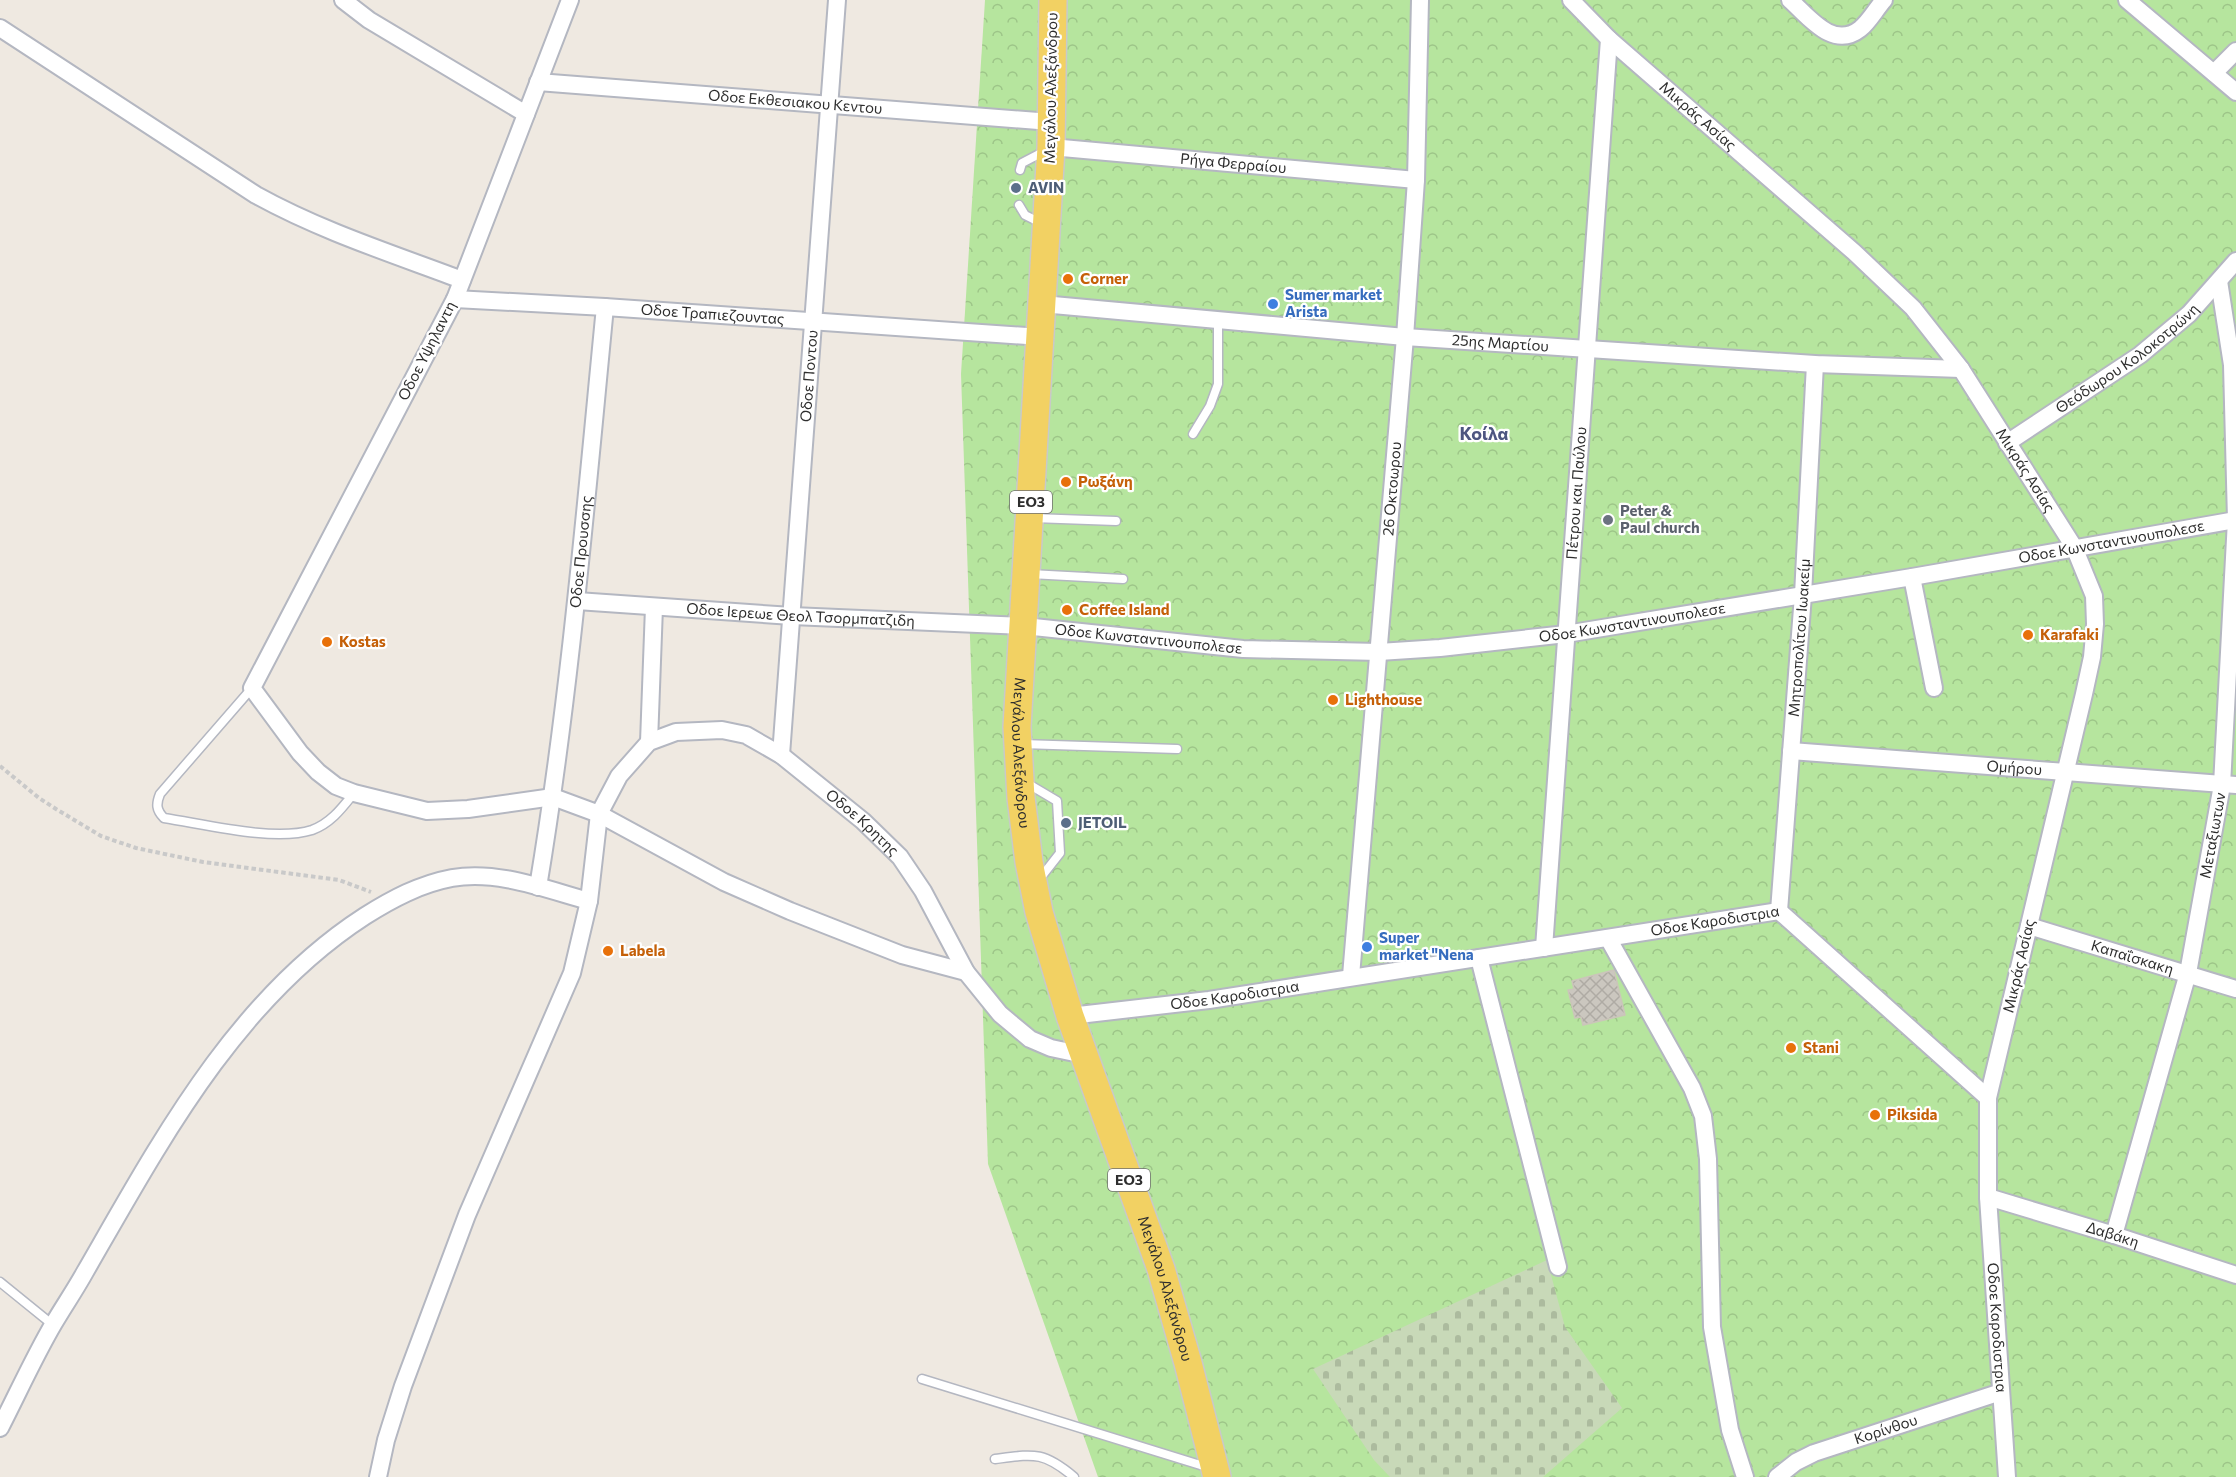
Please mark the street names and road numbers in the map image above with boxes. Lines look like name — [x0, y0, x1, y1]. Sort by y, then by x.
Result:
street label: Μεγάλου Αλεξάνδρου — [1040, 12, 1060, 164]
street label: Μικράς Ασίας — [1656, 77, 1740, 154]
street label: Oδοε Εκθεσιακου Κεντου — [707, 85, 883, 117]
street label: Ρήγα Φερραίου — [1180, 149, 1287, 176]
street label: Oδοε Υψηλαντη — [393, 298, 459, 403]
street label: Oδοε Τραπιεζουντας — [640, 299, 785, 327]
street label: Θεόδωρου Κολοκοτρώνη — [2052, 300, 2202, 416]
street label: Oδοε Ποντου — [796, 329, 821, 423]
street label: 25ης Μαρτίου — [1451, 330, 1550, 354]
street label: Μικράς Ασίας — [1993, 424, 2059, 515]
street label: Πέτρου και Παύλου — [1562, 426, 1589, 560]
street label: 26 Οκτοωρου — [1378, 441, 1404, 536]
road number: ΕΟ3 — [1010, 491, 1052, 513]
street label: Oδοε Προυσσης — [565, 495, 595, 609]
street label: Oδοε Κωνσταντινουπολεσε — [2017, 516, 2206, 566]
street label: Μητροπολίτου Ιωακείμ — [1784, 558, 1813, 718]
street label: Oδοε Κωνσταντινουπολεσε — [1538, 598, 1727, 645]
street label: Oδοε Ιερεωε Θεολ Τσορμπατζιδη — [686, 599, 915, 629]
street label: Oδοε Κωνσταντινουπολεσε — [1054, 619, 1243, 657]
street label: Μεγάλου Αλεξάνδρου — [1009, 677, 1035, 829]
street label: Ομήρου — [1986, 756, 2043, 778]
street label: Oδοε Κρητης — [823, 785, 903, 859]
street label: Μεταξιωτων — [2195, 790, 2229, 880]
street label: Oδοε Καροδιστρια — [1649, 901, 1780, 939]
street label: Μικράς Ασίας — [1998, 917, 2038, 1015]
street label: Καπαΐσκακη — [2089, 935, 2176, 978]
street label: Oδοε Καροδιστρια — [1169, 976, 1300, 1012]
road number: ΕΟ3 — [1108, 1169, 1150, 1191]
street label: Μεγάλου Αλεξάνδρου — [1135, 1213, 1197, 1363]
street label: Δαβάκη — [2084, 1217, 2142, 1251]
street label: Oδοε Καροδιστρια — [1984, 1262, 2011, 1393]
street label: Κορίνθου — [1852, 1410, 1920, 1447]

